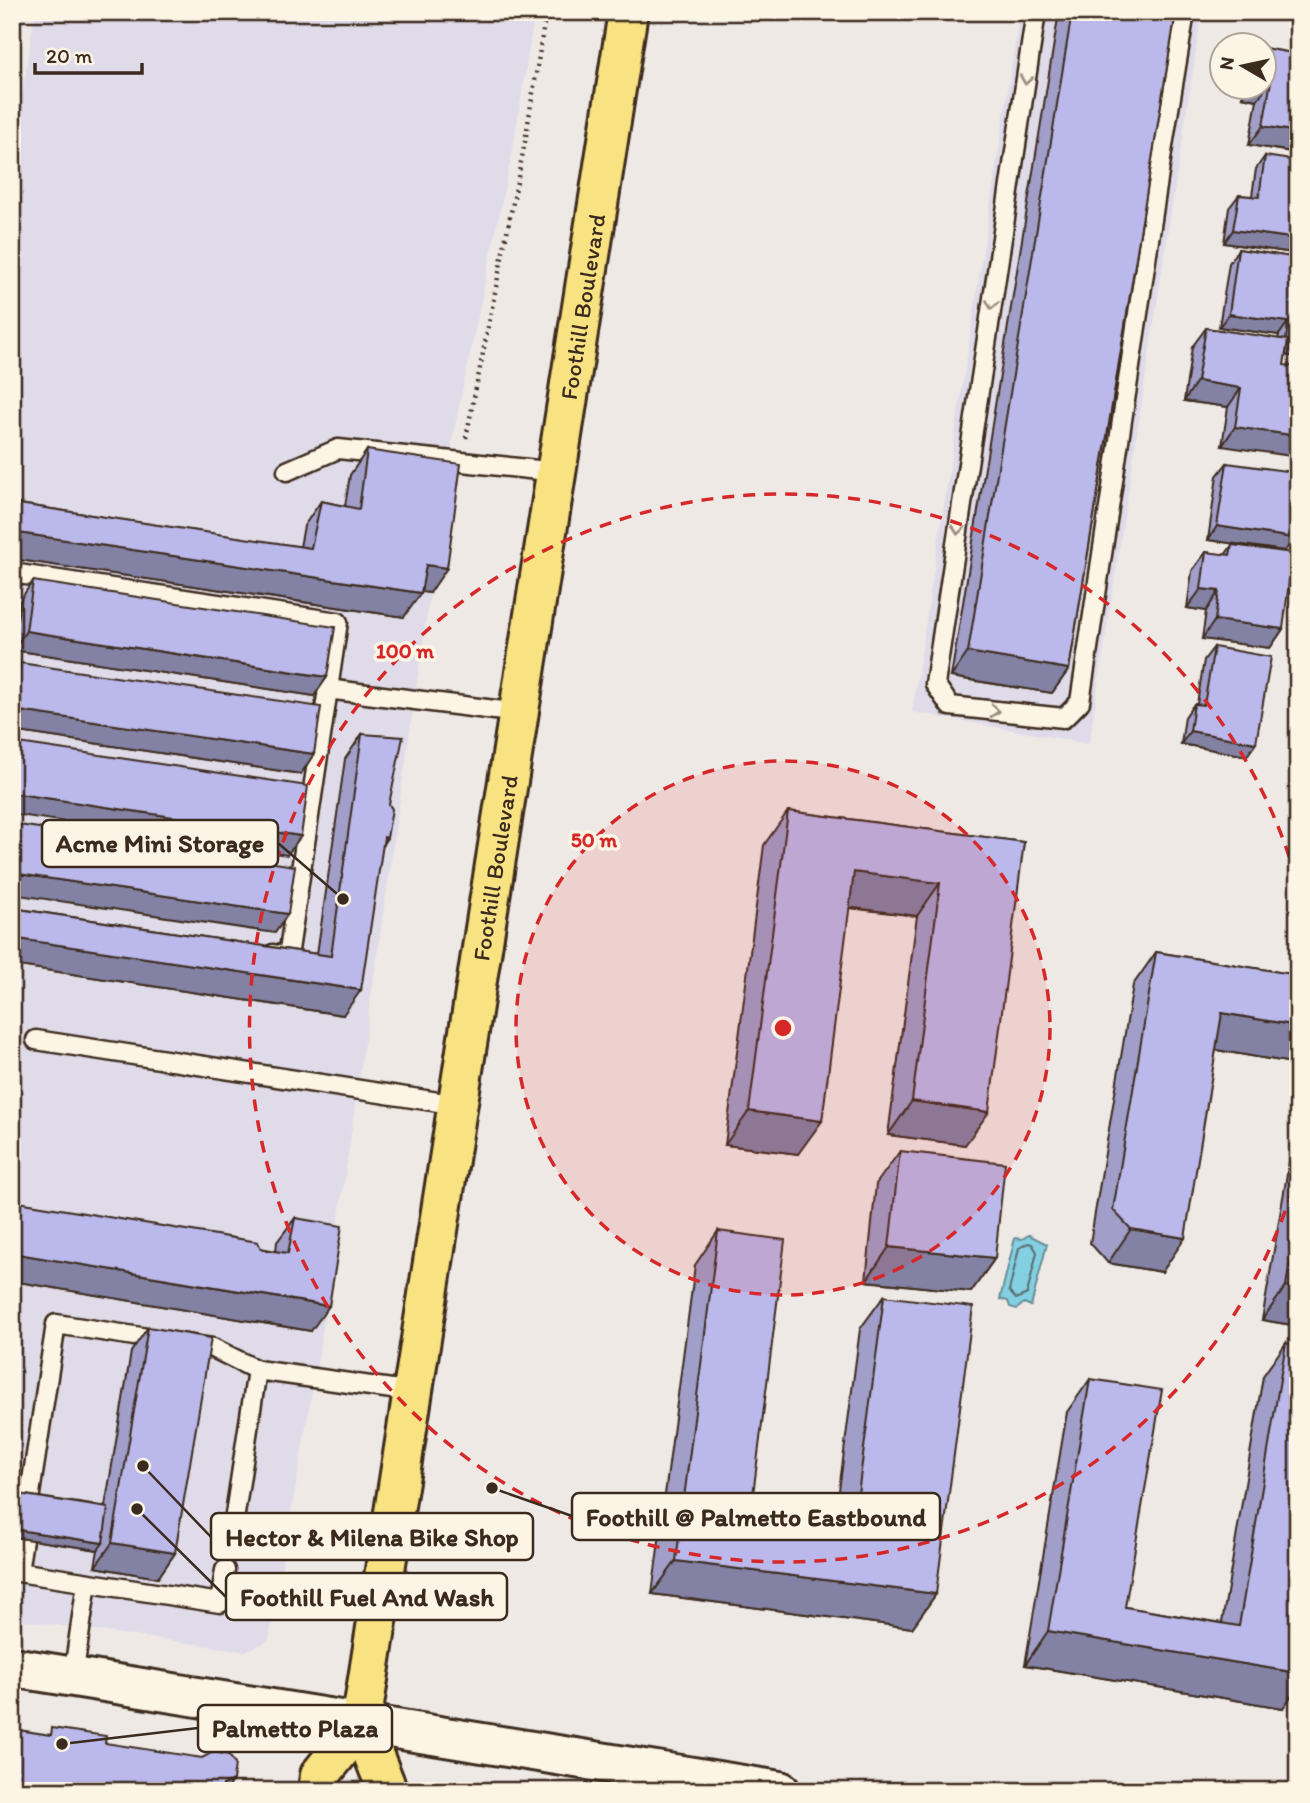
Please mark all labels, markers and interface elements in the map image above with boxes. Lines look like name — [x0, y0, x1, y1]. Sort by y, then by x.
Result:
scale bar — [35, 32, 142, 76]
north arrow — [1208, 32, 1278, 102]
text: 20 m — [46, 43, 93, 68]
text: N — [1214, 55, 1239, 72]
one-way arrow — [1019, 74, 1034, 86]
street label: Foothill Boulevard — [553, 212, 611, 402]
one-way arrow — [985, 299, 1000, 311]
one-way arrow — [951, 524, 966, 536]
text: 100 m — [376, 638, 434, 663]
one-way arrow — [989, 703, 1000, 718]
street label: Foothill Boulevard — [466, 773, 523, 963]
callout: Acme Mini Storage — [42, 820, 278, 867]
text: Acme Mini Storage — [55, 827, 264, 859]
text: 50 m — [571, 827, 618, 852]
centre of rings — [771, 1016, 795, 1040]
callout: Foothill @ Palmetto Eastbound — [572, 1493, 940, 1540]
text: Foothill @ Palmetto Eastbound — [586, 1501, 927, 1533]
callout: Hector & Milena Bike Shop — [211, 1513, 533, 1560]
text: Hector & Milena Bike Shop — [225, 1521, 519, 1553]
callout: Foothill Fuel And Wash — [226, 1573, 507, 1620]
text: Foothill Fuel And Wash — [240, 1581, 494, 1613]
callout: Palmetto Plaza — [198, 1705, 392, 1752]
text: Palmetto Plaza — [212, 1712, 378, 1744]

